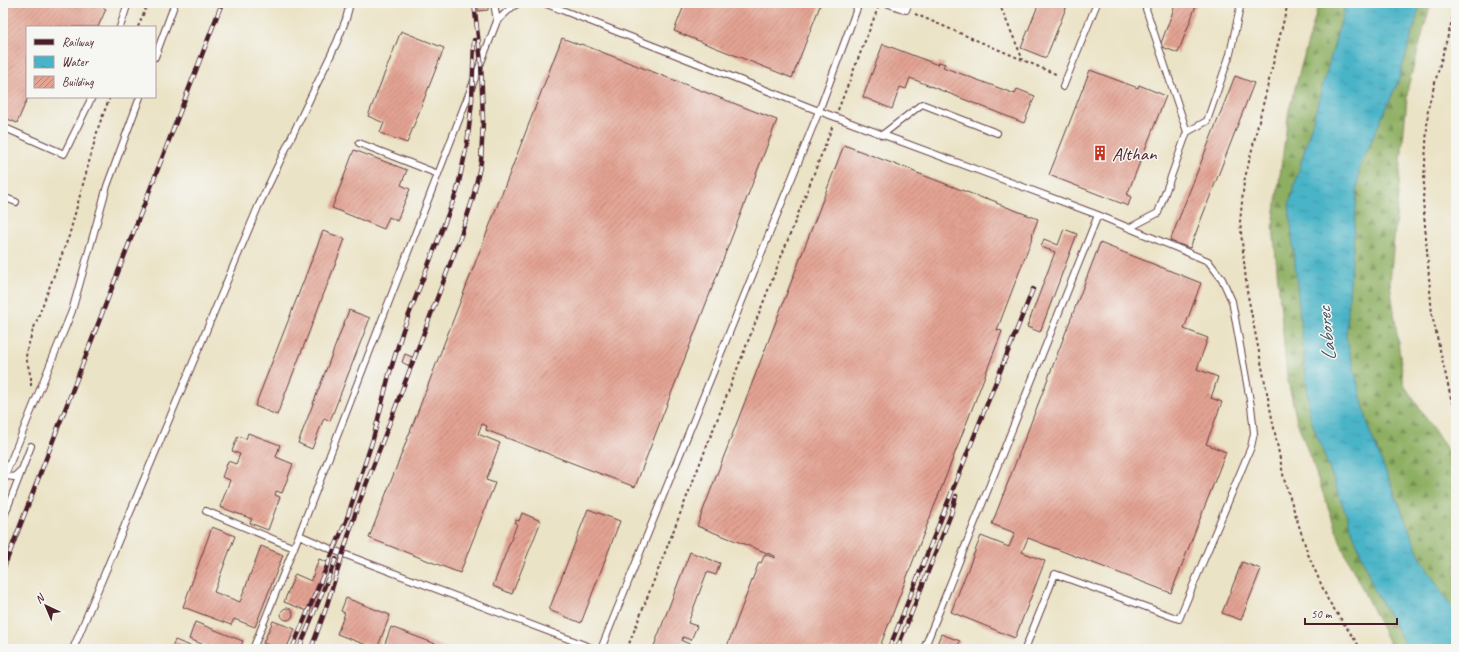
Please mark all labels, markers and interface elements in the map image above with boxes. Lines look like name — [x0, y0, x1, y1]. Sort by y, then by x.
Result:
legend — [26, 26, 156, 98]
text: Railway — [62, 34, 94, 50]
text: Water — [62, 54, 90, 70]
text: Building — [62, 74, 94, 90]
place label: Althan — [1112, 142, 1157, 166]
building icon: Althan — [1091, 144, 1109, 162]
water label: Laborec — [1311, 303, 1342, 362]
north arrow — [26, 586, 66, 626]
text: N — [32, 590, 48, 606]
scale bar — [1305, 600, 1397, 626]
text: 50 m — [1311, 606, 1333, 622]

